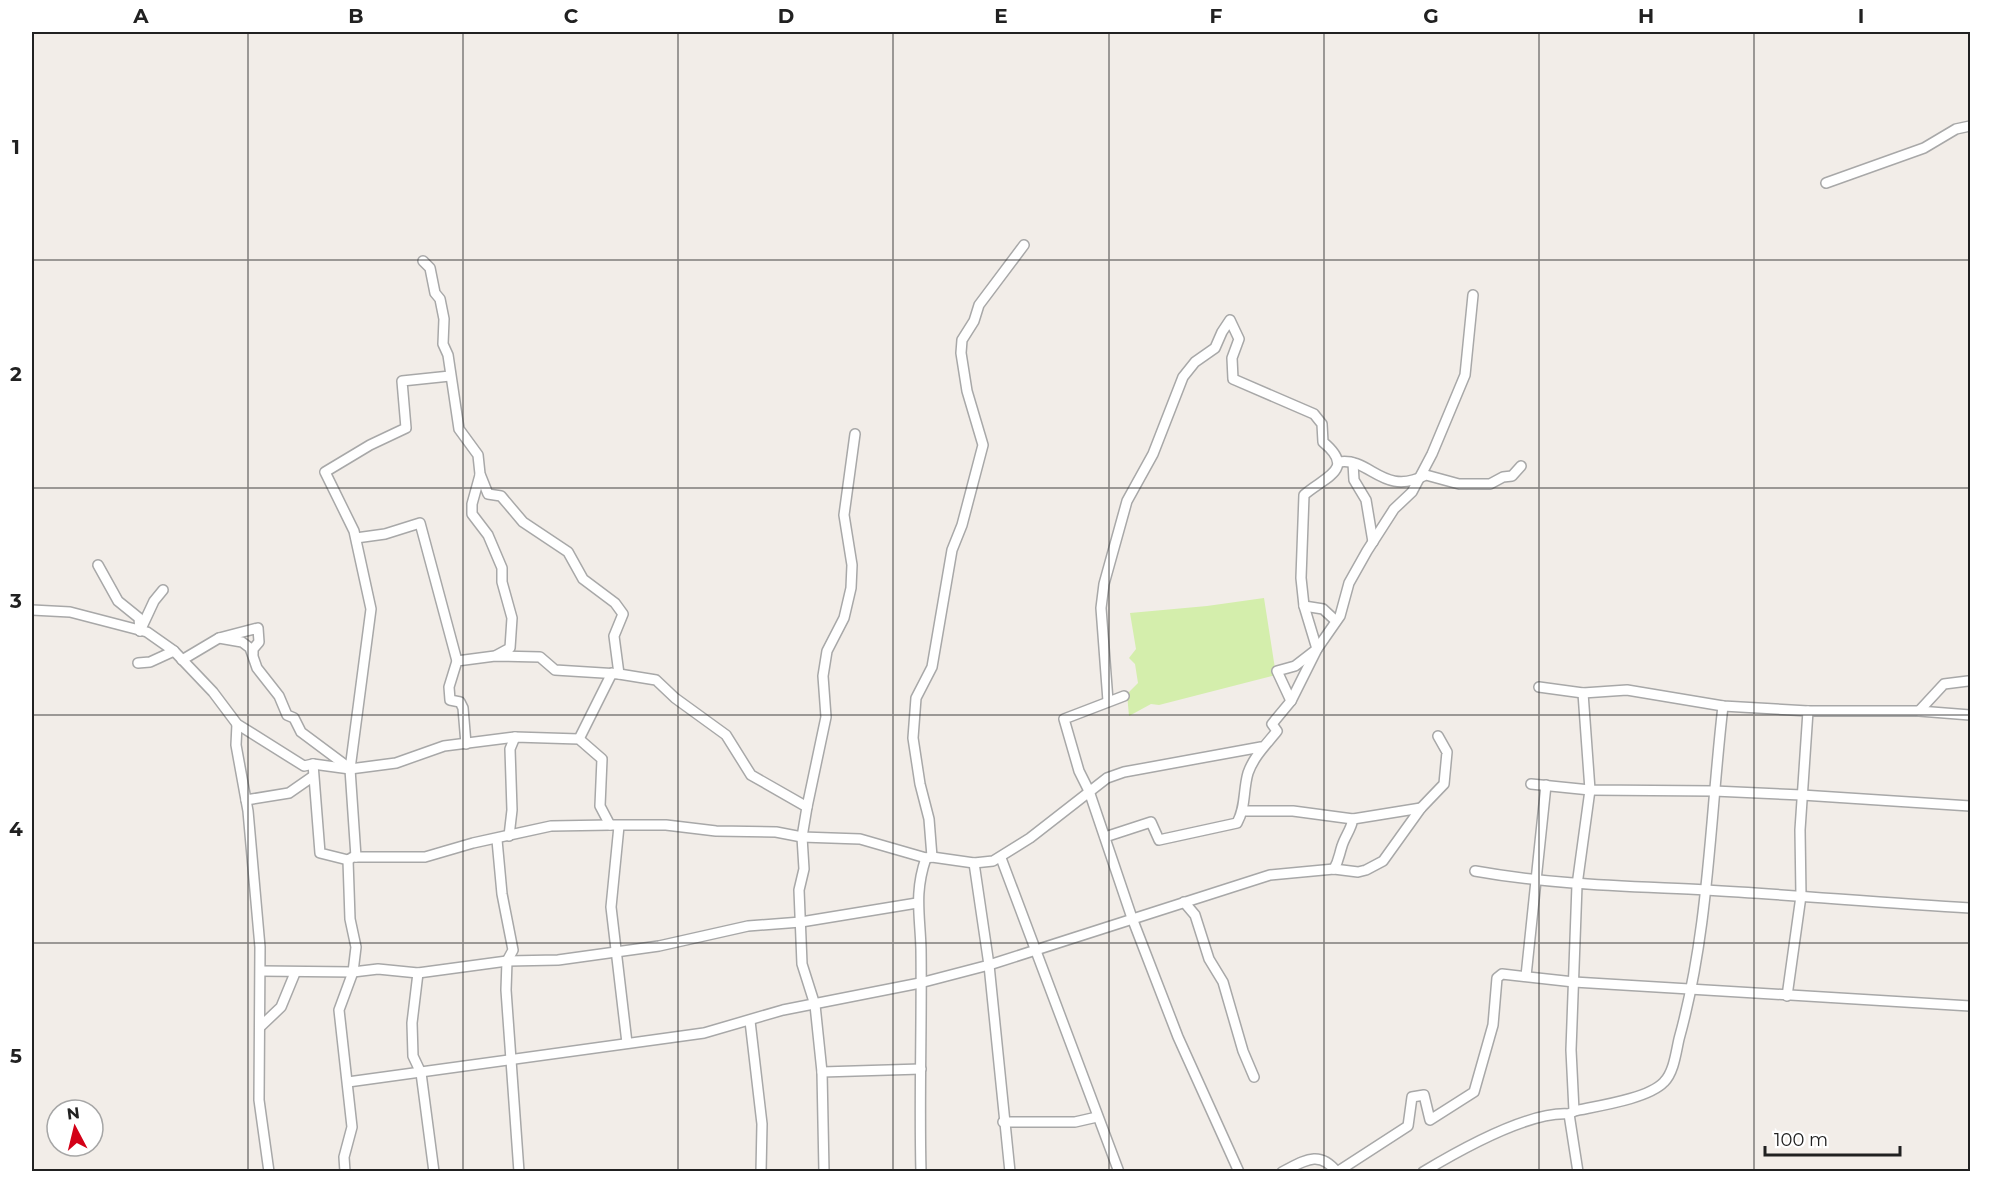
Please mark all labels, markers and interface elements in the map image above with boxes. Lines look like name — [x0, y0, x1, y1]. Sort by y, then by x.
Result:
text: A — [132, 4, 149, 28]
text: B — [348, 4, 364, 28]
text: C — [564, 4, 579, 28]
text: D — [778, 4, 794, 28]
text: E — [994, 4, 1008, 28]
text: F — [1210, 4, 1223, 28]
text: G — [1423, 4, 1439, 28]
text: H — [1638, 4, 1654, 28]
text: I — [1858, 4, 1864, 28]
text: 1 — [12, 135, 20, 159]
text: 2 — [10, 362, 22, 386]
text: 3 — [9, 589, 22, 613]
text: 4 — [9, 817, 23, 841]
text: 5 — [10, 1044, 22, 1068]
north arrow — [45, 1098, 105, 1158]
text: N — [66, 1103, 81, 1124]
scale bar — [1765, 1119, 1900, 1157]
text: 100 m — [1774, 1129, 1828, 1151]

